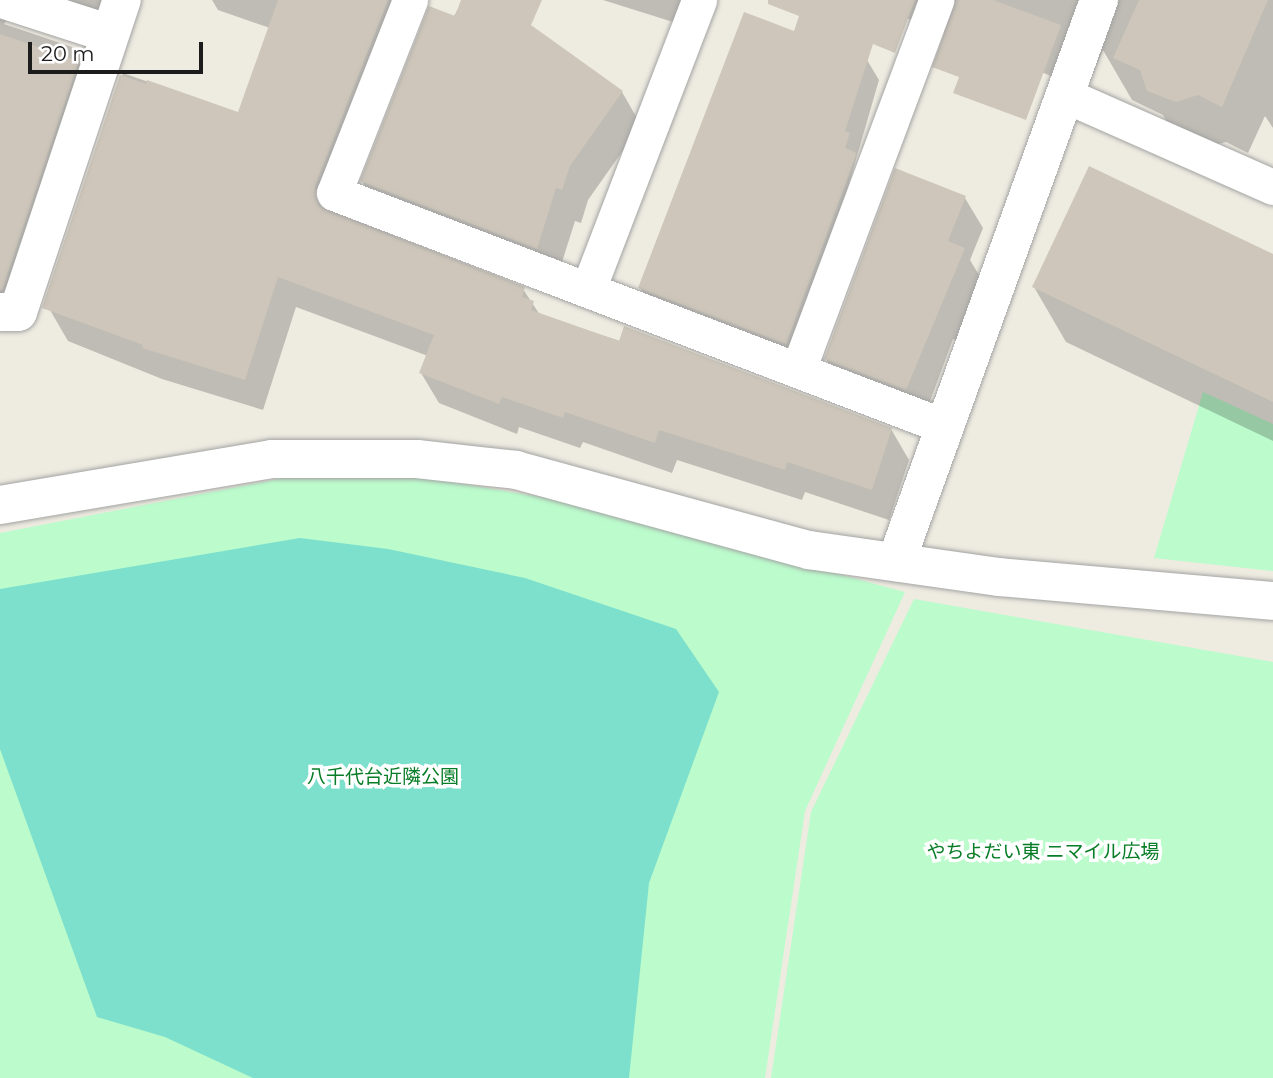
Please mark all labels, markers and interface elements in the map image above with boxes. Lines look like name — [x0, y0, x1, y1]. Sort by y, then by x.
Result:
scale bar — [32, 28, 206, 72]
text: 20 m — [41, 41, 95, 66]
park label: 八千代台近隣公園 — [307, 766, 459, 788]
park label: やちよだい東 ニマイル広場 — [927, 841, 1159, 863]

